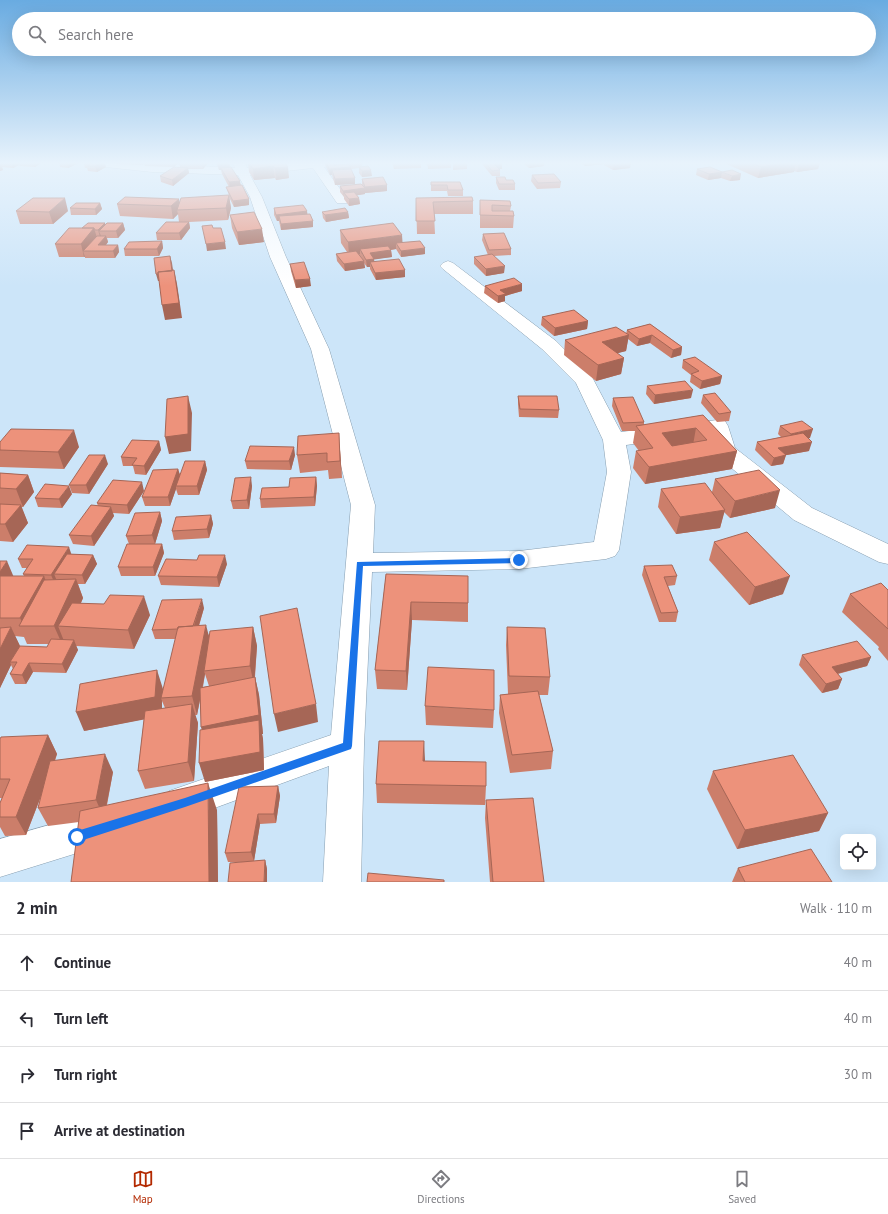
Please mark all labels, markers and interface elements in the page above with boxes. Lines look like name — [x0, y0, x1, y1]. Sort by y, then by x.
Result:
search box — [12, 12, 876, 56]
icon: search — [26, 23, 48, 45]
text: Search here — [58, 25, 134, 44]
route end — [510, 551, 528, 569]
route start — [68, 828, 86, 846]
map controls — [840, 834, 876, 870]
button: locate — [840, 834, 876, 870]
text: 2 min — [16, 897, 57, 919]
text: Walk · 110 m — [800, 900, 872, 917]
icon: ahead — [16, 952, 38, 974]
text: Continue — [54, 953, 111, 972]
text: 40 m — [844, 954, 872, 971]
icon: left — [16, 1008, 38, 1030]
text: Turn left — [54, 1009, 108, 1028]
text: 40 m — [844, 1010, 872, 1027]
icon: right — [16, 1064, 38, 1086]
text: Turn right — [54, 1065, 117, 1084]
text: 30 m — [844, 1066, 872, 1083]
icon: arrive — [16, 1120, 38, 1142]
text: Arrive at destination — [54, 1121, 185, 1140]
tab: Map — [132, 1168, 154, 1206]
tab: Directions — [417, 1168, 465, 1206]
tab: Saved — [728, 1168, 756, 1206]

